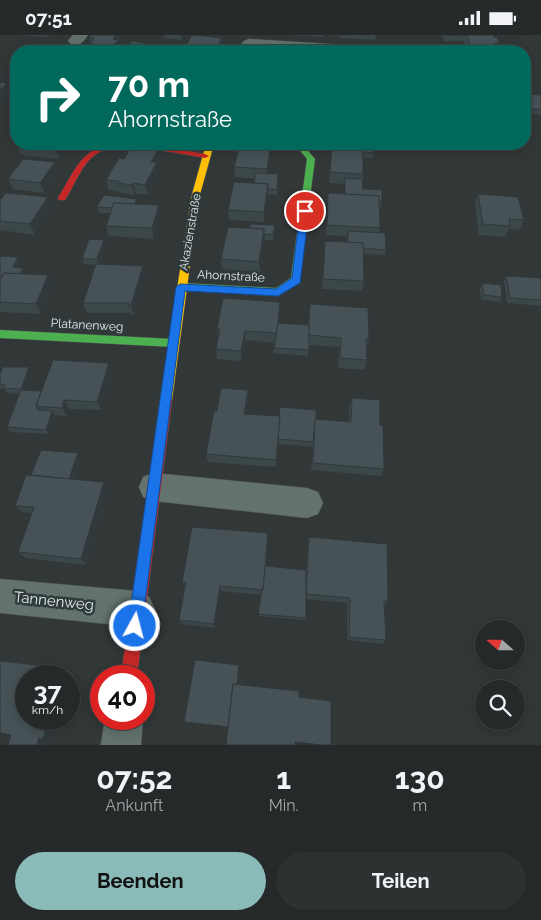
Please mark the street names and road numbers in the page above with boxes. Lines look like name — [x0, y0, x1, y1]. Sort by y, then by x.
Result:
street label: Akazienstraße — [176, 193, 204, 271]
street label: Ahornstraße — [197, 267, 265, 285]
street label: Platanenweg — [50, 316, 124, 334]
street label: Tannenweg — [13, 588, 95, 614]

